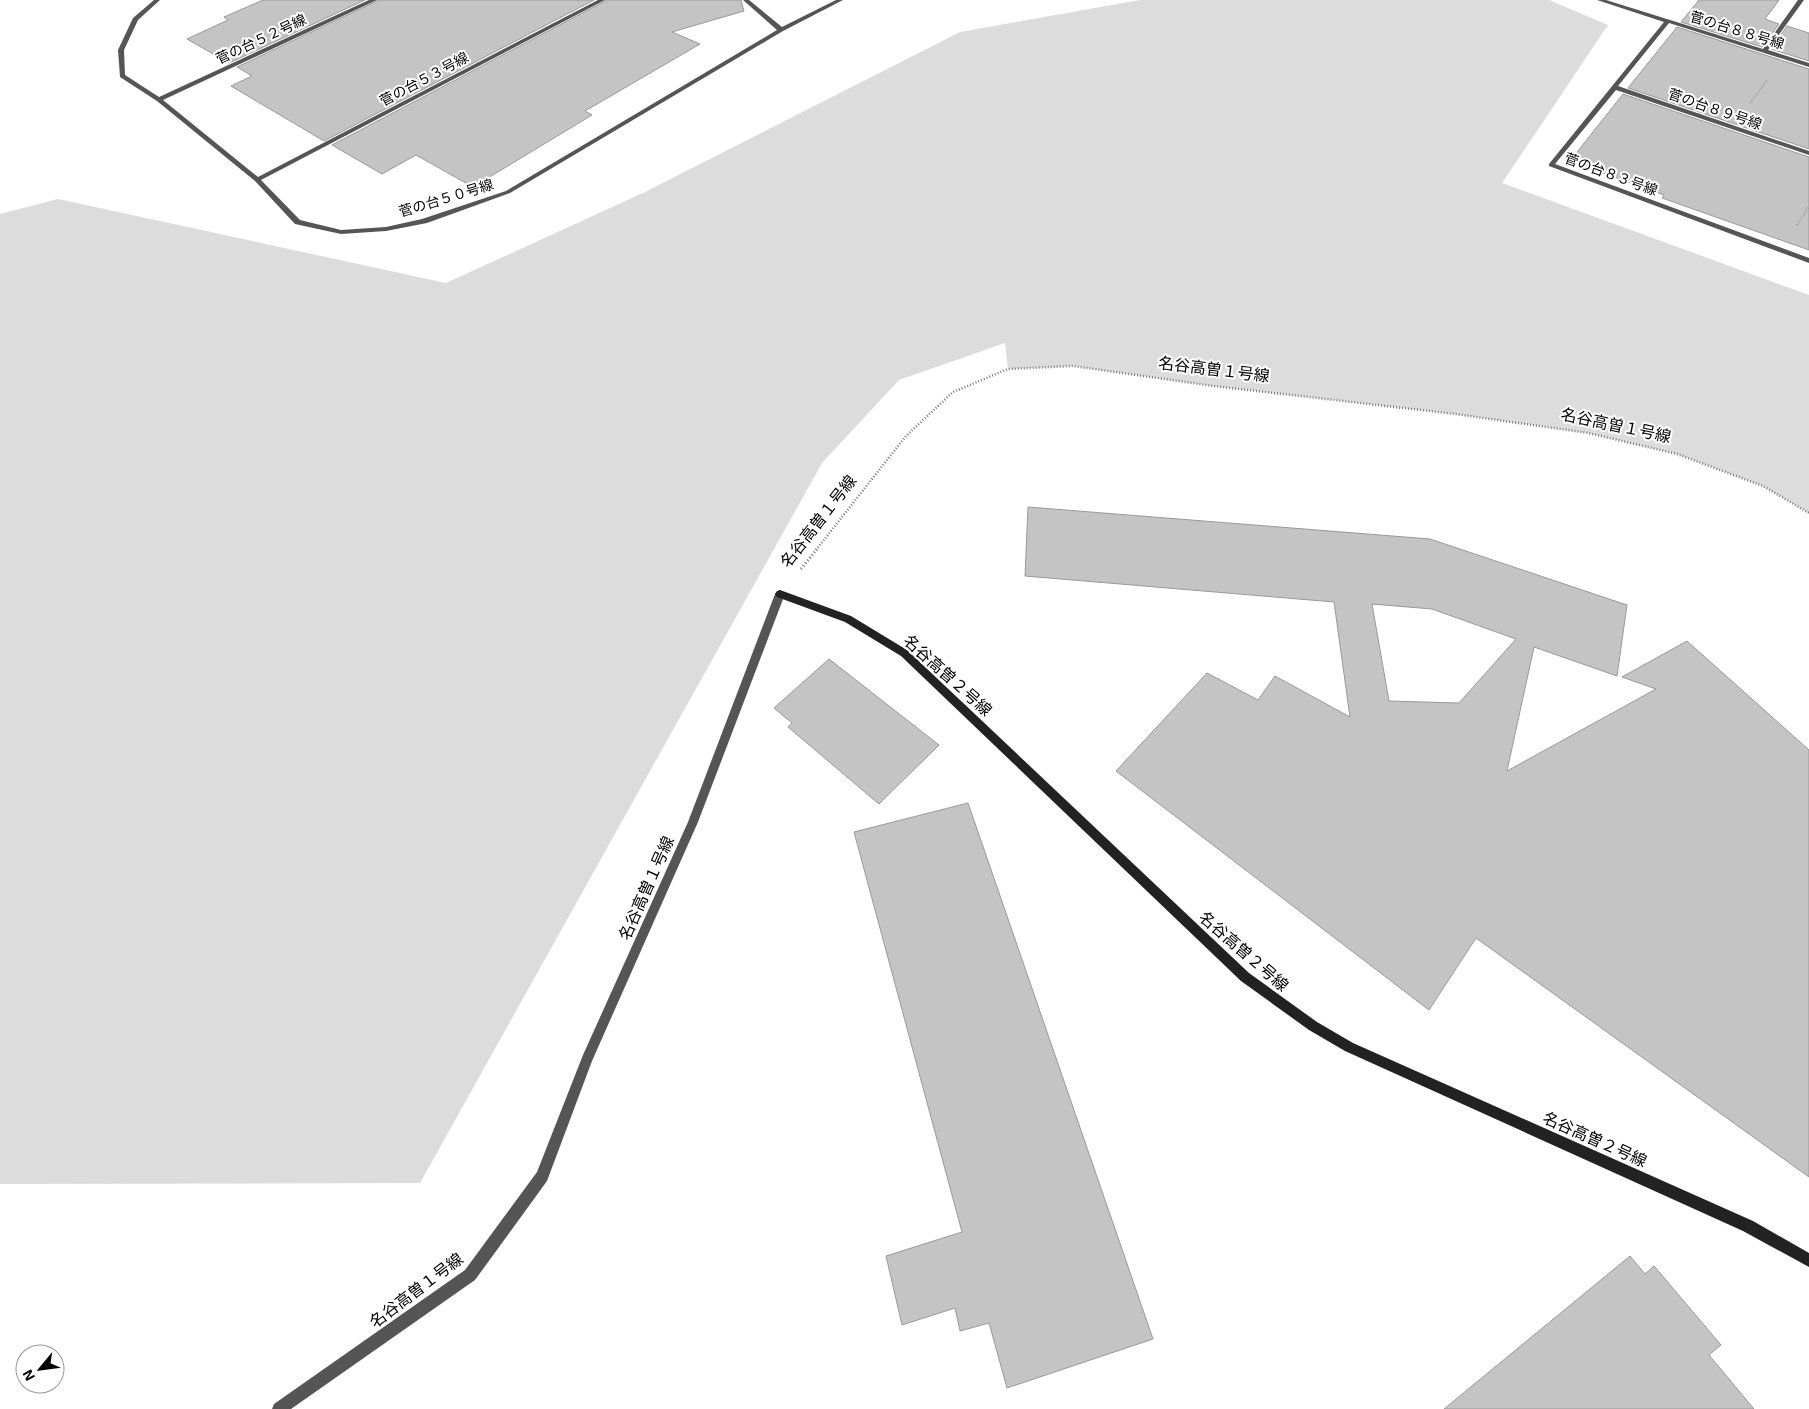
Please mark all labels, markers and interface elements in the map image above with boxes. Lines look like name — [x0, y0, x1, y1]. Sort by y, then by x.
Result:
street label: 菅の台８８号線 — [1688, 7, 1786, 52]
street label: 菅の台５２号線 — [213, 10, 309, 67]
street label: 菅の台５３号線 — [377, 48, 471, 109]
street label: 菅の台８９号線 — [1666, 85, 1764, 133]
street label: 菅の台８３号線 — [1562, 149, 1660, 198]
street label: 菅の台５０号線 — [397, 175, 495, 220]
street label: 名谷高曽１号線 — [1157, 352, 1271, 385]
street label: 名谷高曽１号線 — [1559, 404, 1673, 445]
street label: 名谷高曽１号線 — [776, 471, 860, 571]
street label: 名谷高曽２号線 — [900, 630, 996, 719]
street label: 名谷高曽１号線 — [614, 833, 677, 943]
street label: 名谷高曽２号線 — [1196, 907, 1293, 995]
street label: 名谷高曽２号線 — [1540, 1107, 1650, 1170]
street label: 名谷高曽１号線 — [365, 1248, 466, 1331]
north arrow — [15, 1344, 65, 1394]
text: N — [18, 1367, 38, 1384]

